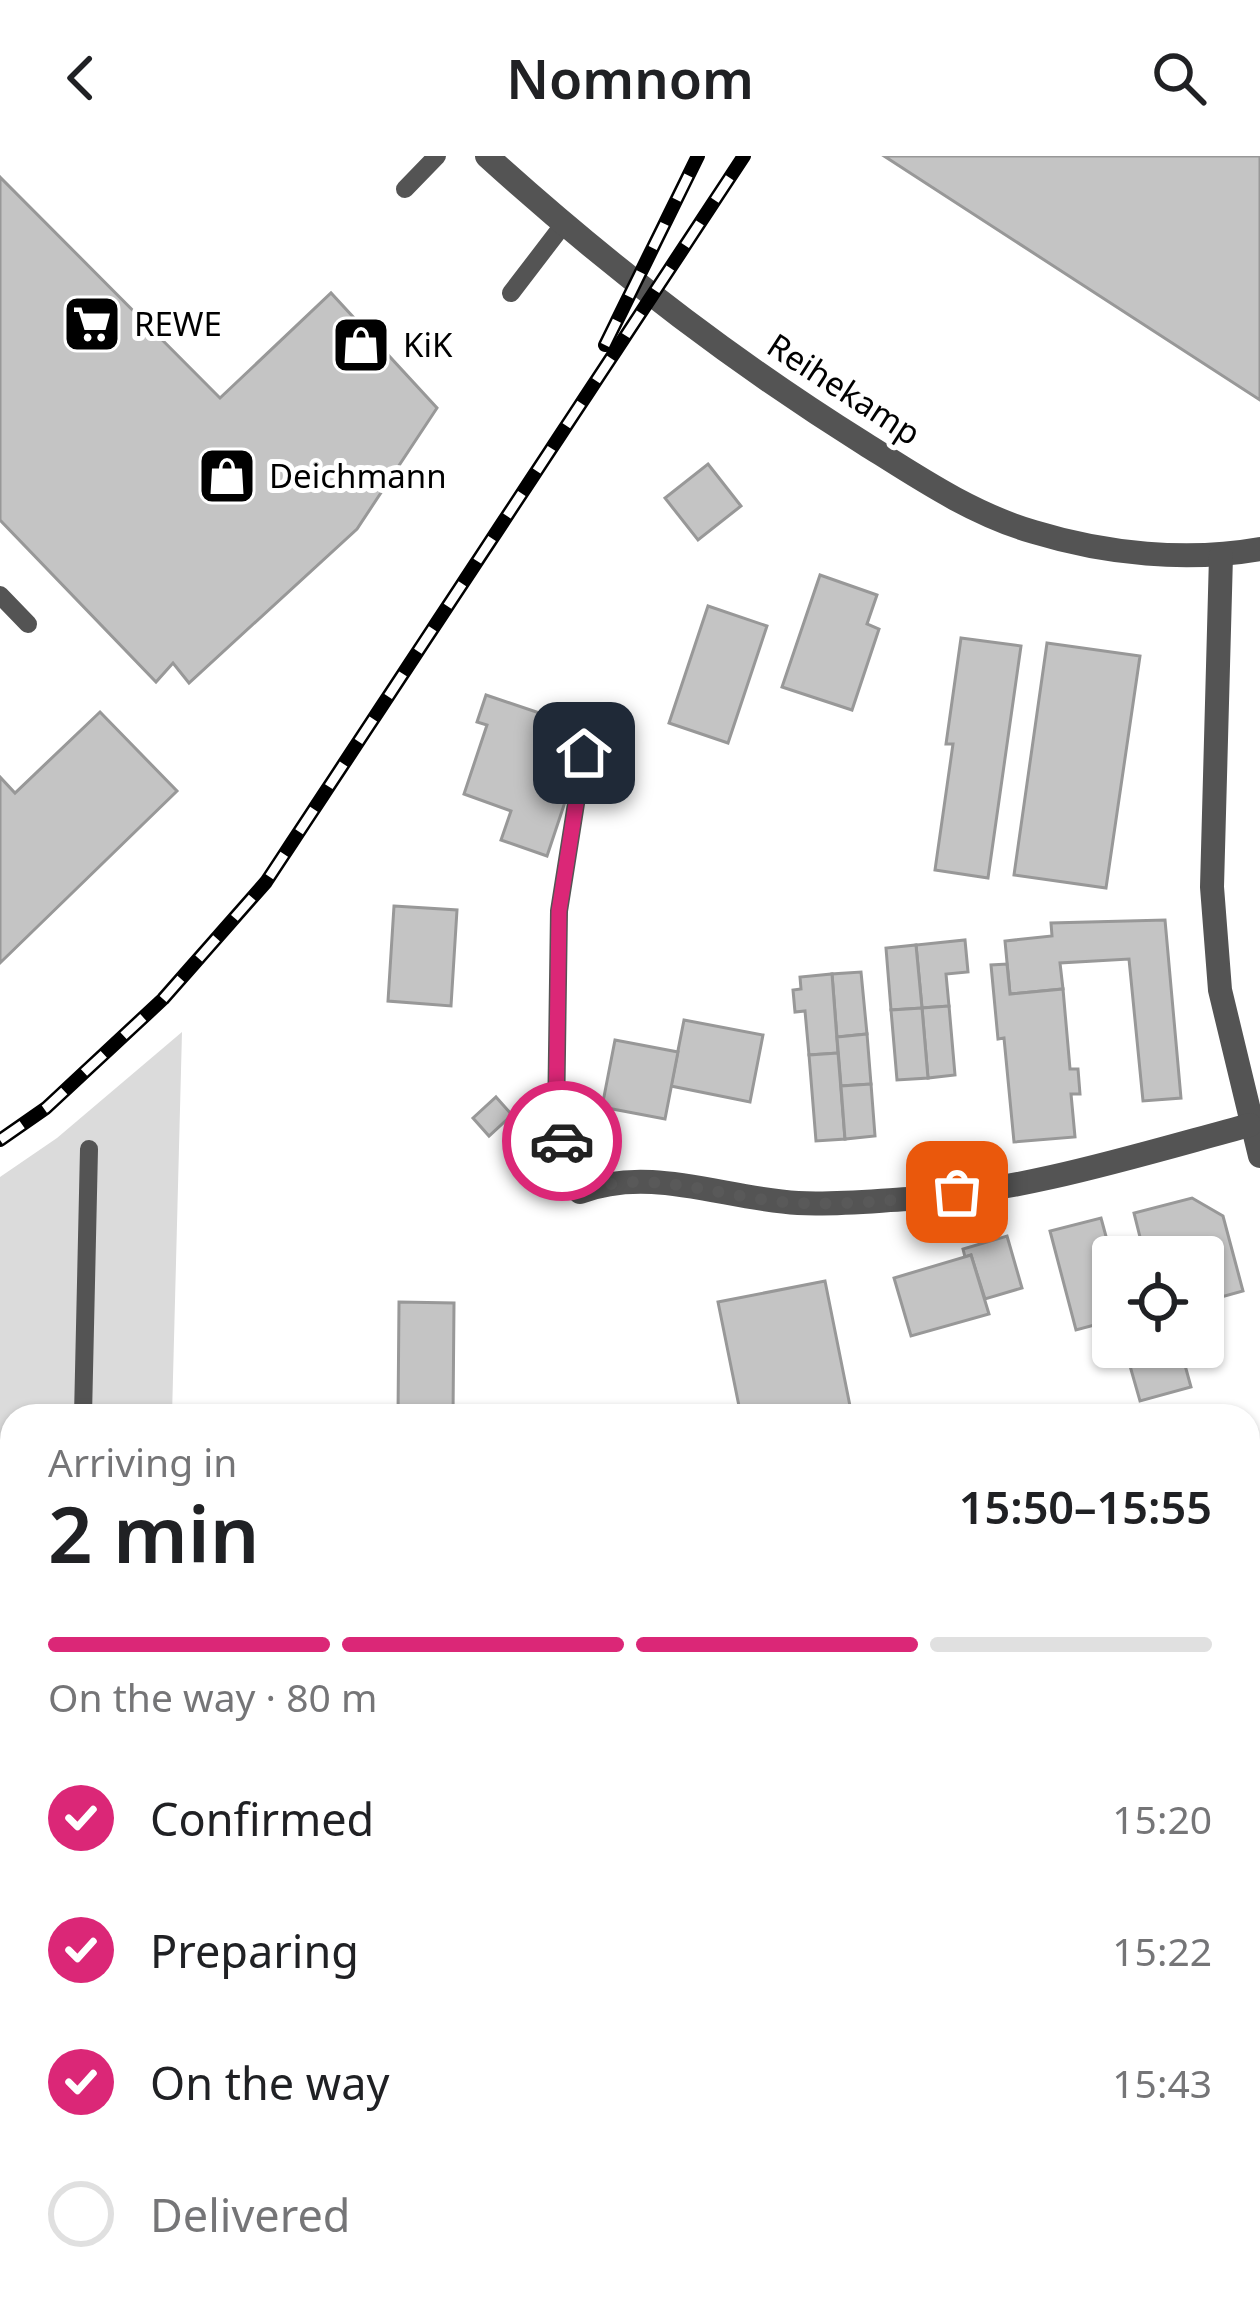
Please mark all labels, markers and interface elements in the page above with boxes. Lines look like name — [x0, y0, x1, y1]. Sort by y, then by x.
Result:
text: Nomnom — [506, 41, 754, 115]
icon: back — [48, 45, 114, 111]
icon: search — [1146, 45, 1212, 111]
supermarket icon: REWE — [61, 293, 123, 355]
place label: REWE — [134, 301, 222, 346]
shop icon: KiK — [330, 314, 392, 376]
place label: KiK — [403, 322, 453, 367]
street label: Reihekamp — [759, 322, 929, 455]
shop icon: Deichmann — [196, 445, 258, 507]
place label: Deichmann — [269, 453, 447, 498]
pin — [533, 702, 635, 804]
icon: home — [551, 720, 617, 786]
courier — [502, 1081, 622, 1201]
icon: car — [529, 1108, 595, 1174]
pin — [906, 1141, 1008, 1243]
icon: bag — [924, 1159, 990, 1225]
map controls — [1092, 1236, 1224, 1368]
button: locate — [1092, 1236, 1224, 1368]
text: Arriving in — [48, 1435, 237, 1488]
text: 15:50–15:55 — [959, 1476, 1212, 1537]
text: 2 min — [48, 1480, 260, 1586]
text: On the way · 80 m — [48, 1670, 377, 1723]
icon: check — [48, 1785, 114, 1851]
text: Confirmed — [150, 1788, 374, 1849]
text: 15:20 — [1112, 1792, 1212, 1845]
icon: check — [48, 1917, 114, 1983]
text: Preparing — [150, 1920, 359, 1981]
text: 15:22 — [1112, 1924, 1212, 1977]
icon: check — [48, 2049, 114, 2115]
text: On the way — [150, 2052, 389, 2113]
text: 15:43 — [1112, 2056, 1212, 2109]
text: Delivered — [150, 2184, 350, 2245]

